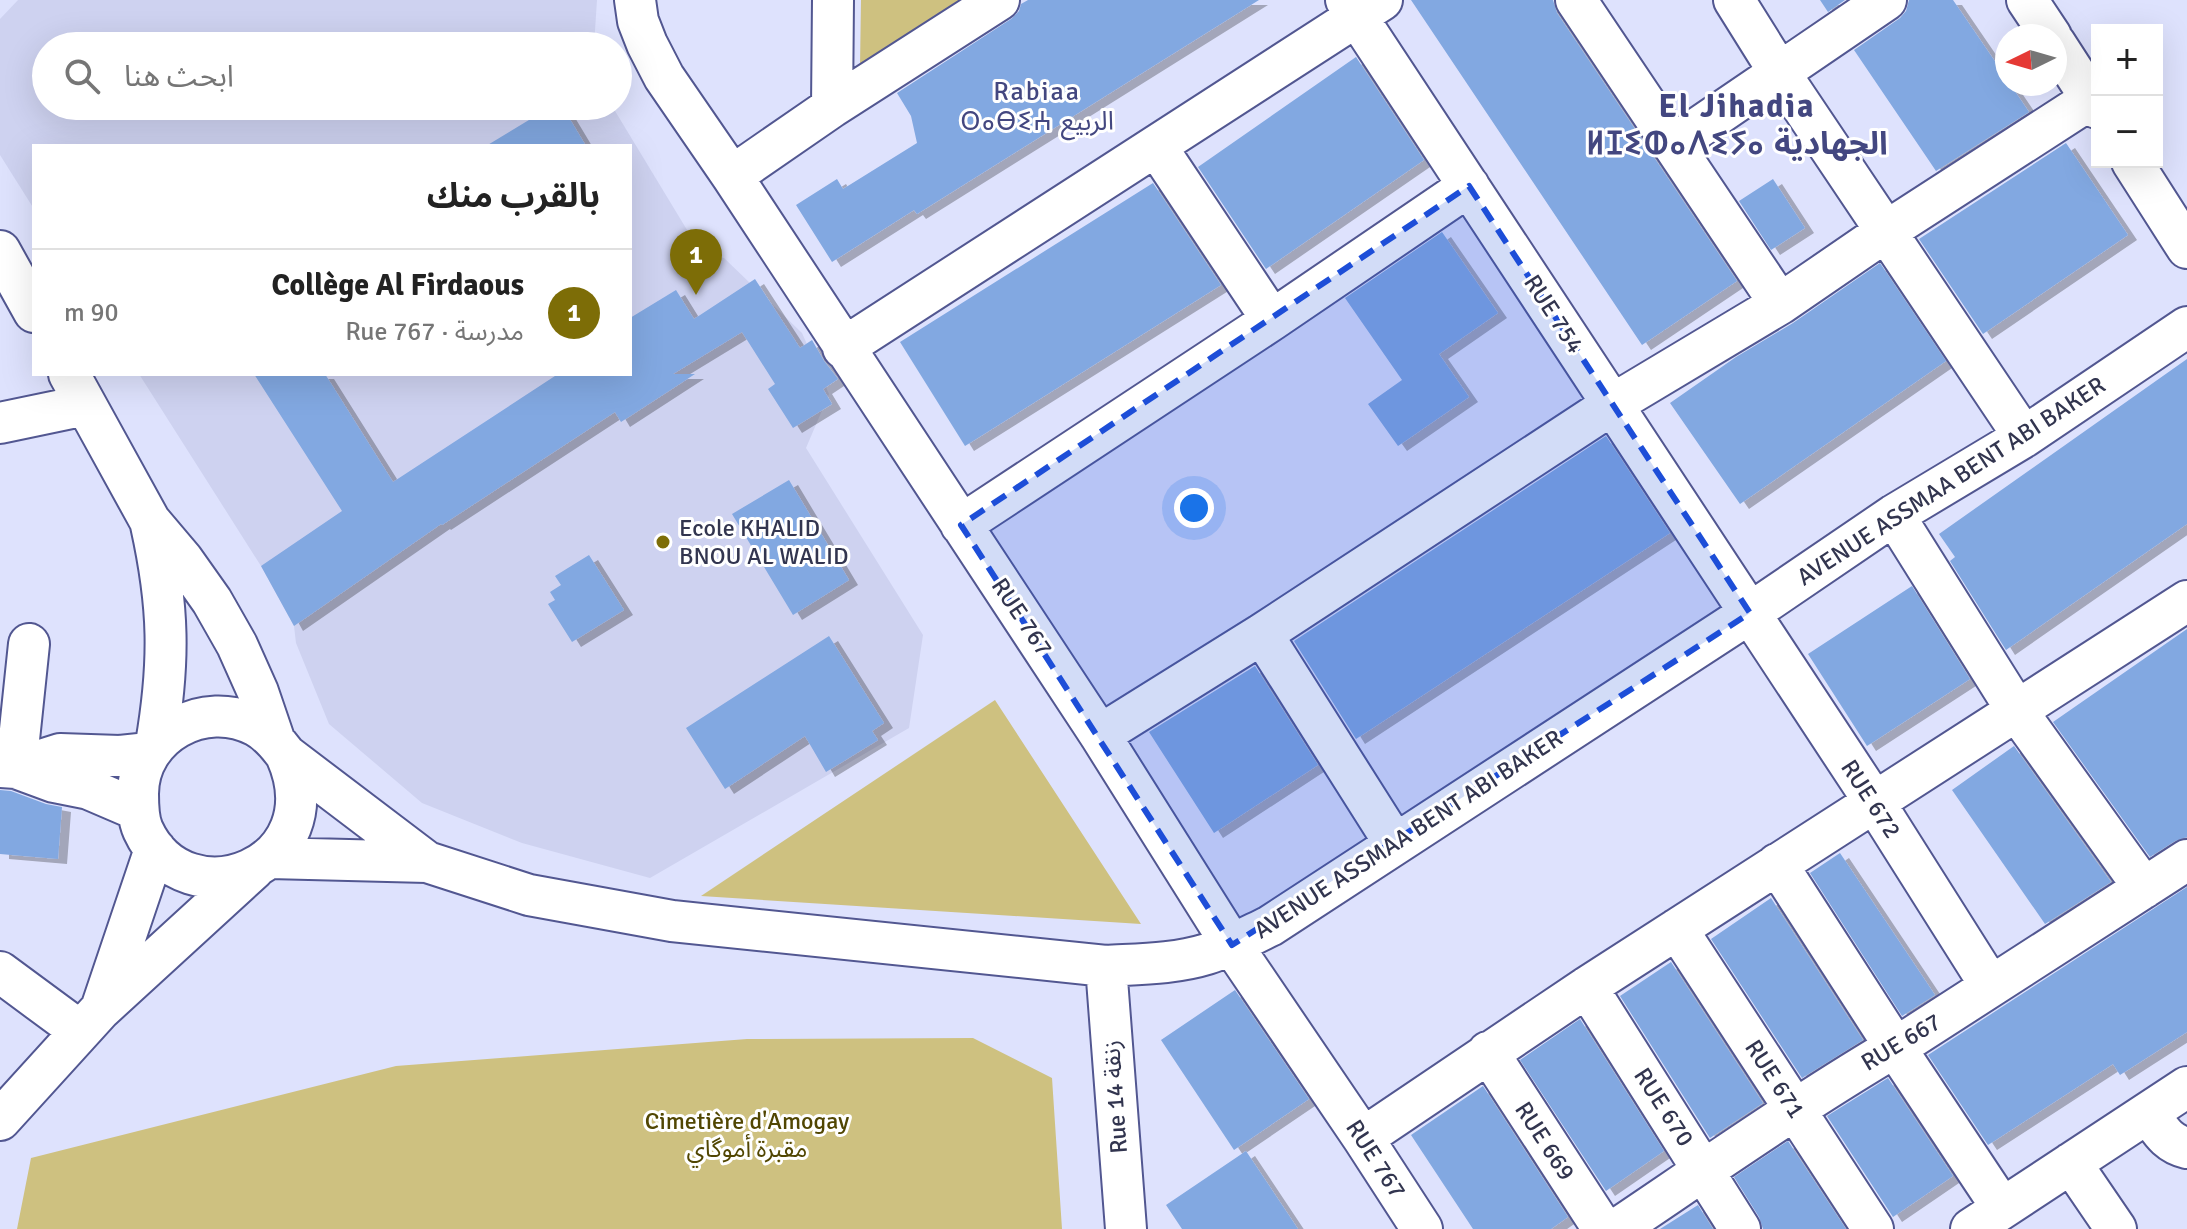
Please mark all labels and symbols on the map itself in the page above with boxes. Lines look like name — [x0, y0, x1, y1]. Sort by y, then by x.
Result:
north arrow — [1995, 24, 2067, 96]
district label: Rabiaa ⵔⴰⴱⵉⵄ الربيع — [960, 76, 1114, 141]
district label: El Jihadia ⵍⵊⵉⵀⴰⴷⵉⵢⴰ الجهادية — [1586, 87, 1888, 163]
pin: 1 — [670, 229, 722, 295]
street label: RUE 754 — [1517, 269, 1591, 359]
street label: AVENUE ASSMAA BENT ABI BAKER — [1791, 370, 2111, 592]
your location — [1174, 488, 1214, 528]
place label: Ecole KHALID BNOU AL WALID — [679, 513, 849, 571]
marker: Ecole KHALID BNOU AL WALID — [654, 533, 672, 551]
street label: RUE 767 — [985, 572, 1059, 662]
street label: AVENUE ASSMAA BENT ABI BAKER — [1248, 723, 1568, 945]
street label: RUE 672 — [1834, 754, 1908, 844]
street label: RUE 667 — [1856, 1007, 1946, 1077]
street label: RUE 671 — [1738, 1034, 1812, 1124]
street label: Rue 14 زنقة — [1096, 1039, 1134, 1155]
street label: RUE 670 — [1627, 1062, 1701, 1152]
street label: RUE 669 — [1508, 1096, 1582, 1186]
park label: Cimetière d'Amogay مقبرة أموگاي — [645, 1106, 849, 1168]
street label: RUE 767 — [1339, 1114, 1413, 1204]

